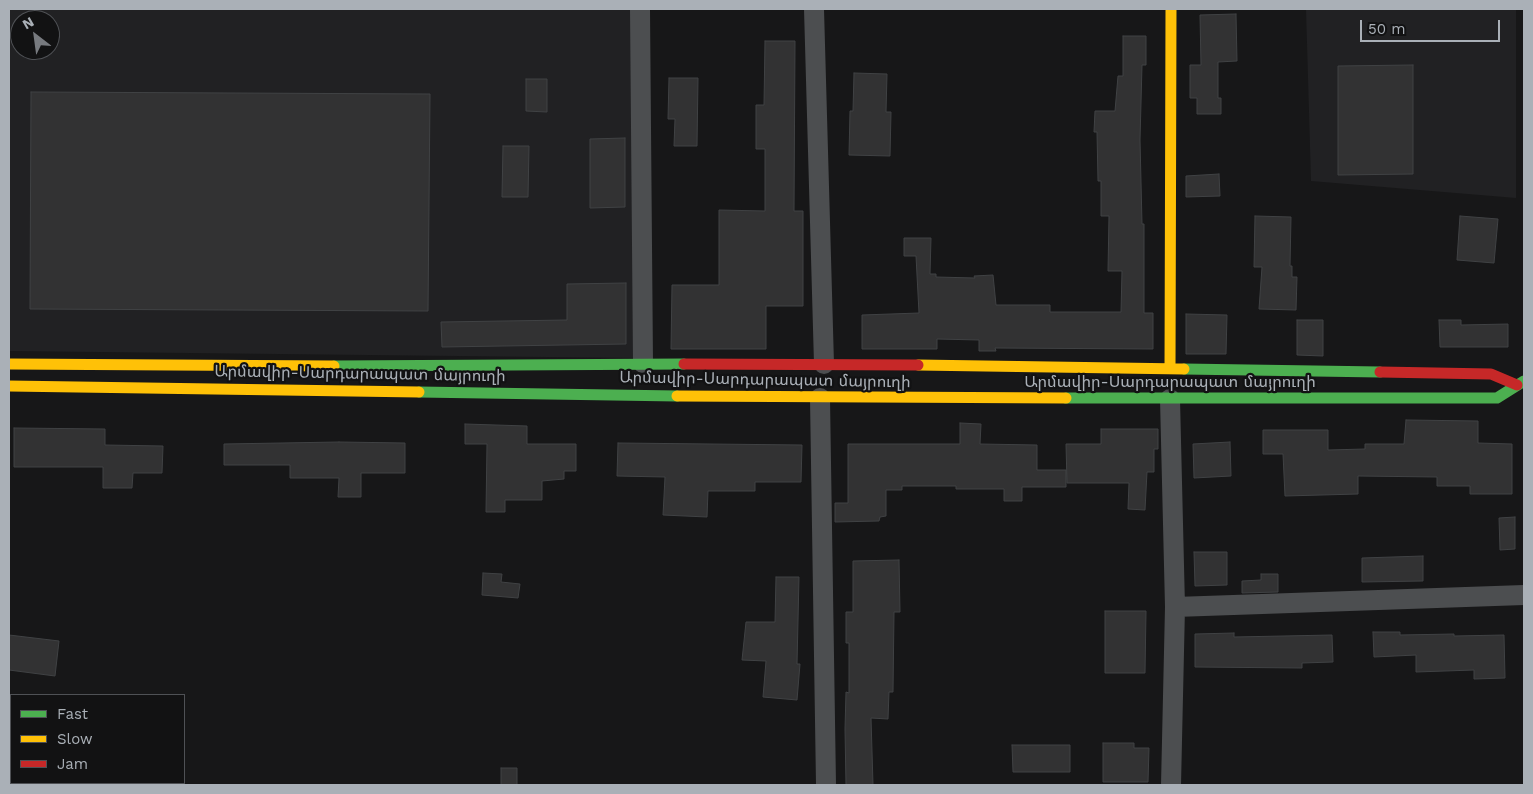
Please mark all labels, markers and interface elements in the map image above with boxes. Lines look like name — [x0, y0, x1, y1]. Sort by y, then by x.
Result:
north arrow — [10, 10, 60, 60]
scale bar — [1363, 10, 1503, 42]
text: N — [20, 13, 36, 32]
text: 50 m — [1368, 20, 1405, 38]
street label: Արմավիր-Սարդարապատ մայրուղի — [214, 362, 506, 386]
street label: Արմավիր-Սարդարապատ մայրուղի — [619, 368, 911, 392]
street label: Արմավիր-Սարդարապատ մայրուղի — [1024, 372, 1316, 392]
legend — [10, 694, 185, 784]
text: Fast — [57, 705, 88, 723]
text: Slow — [57, 730, 93, 748]
text: Jam — [57, 755, 88, 773]

